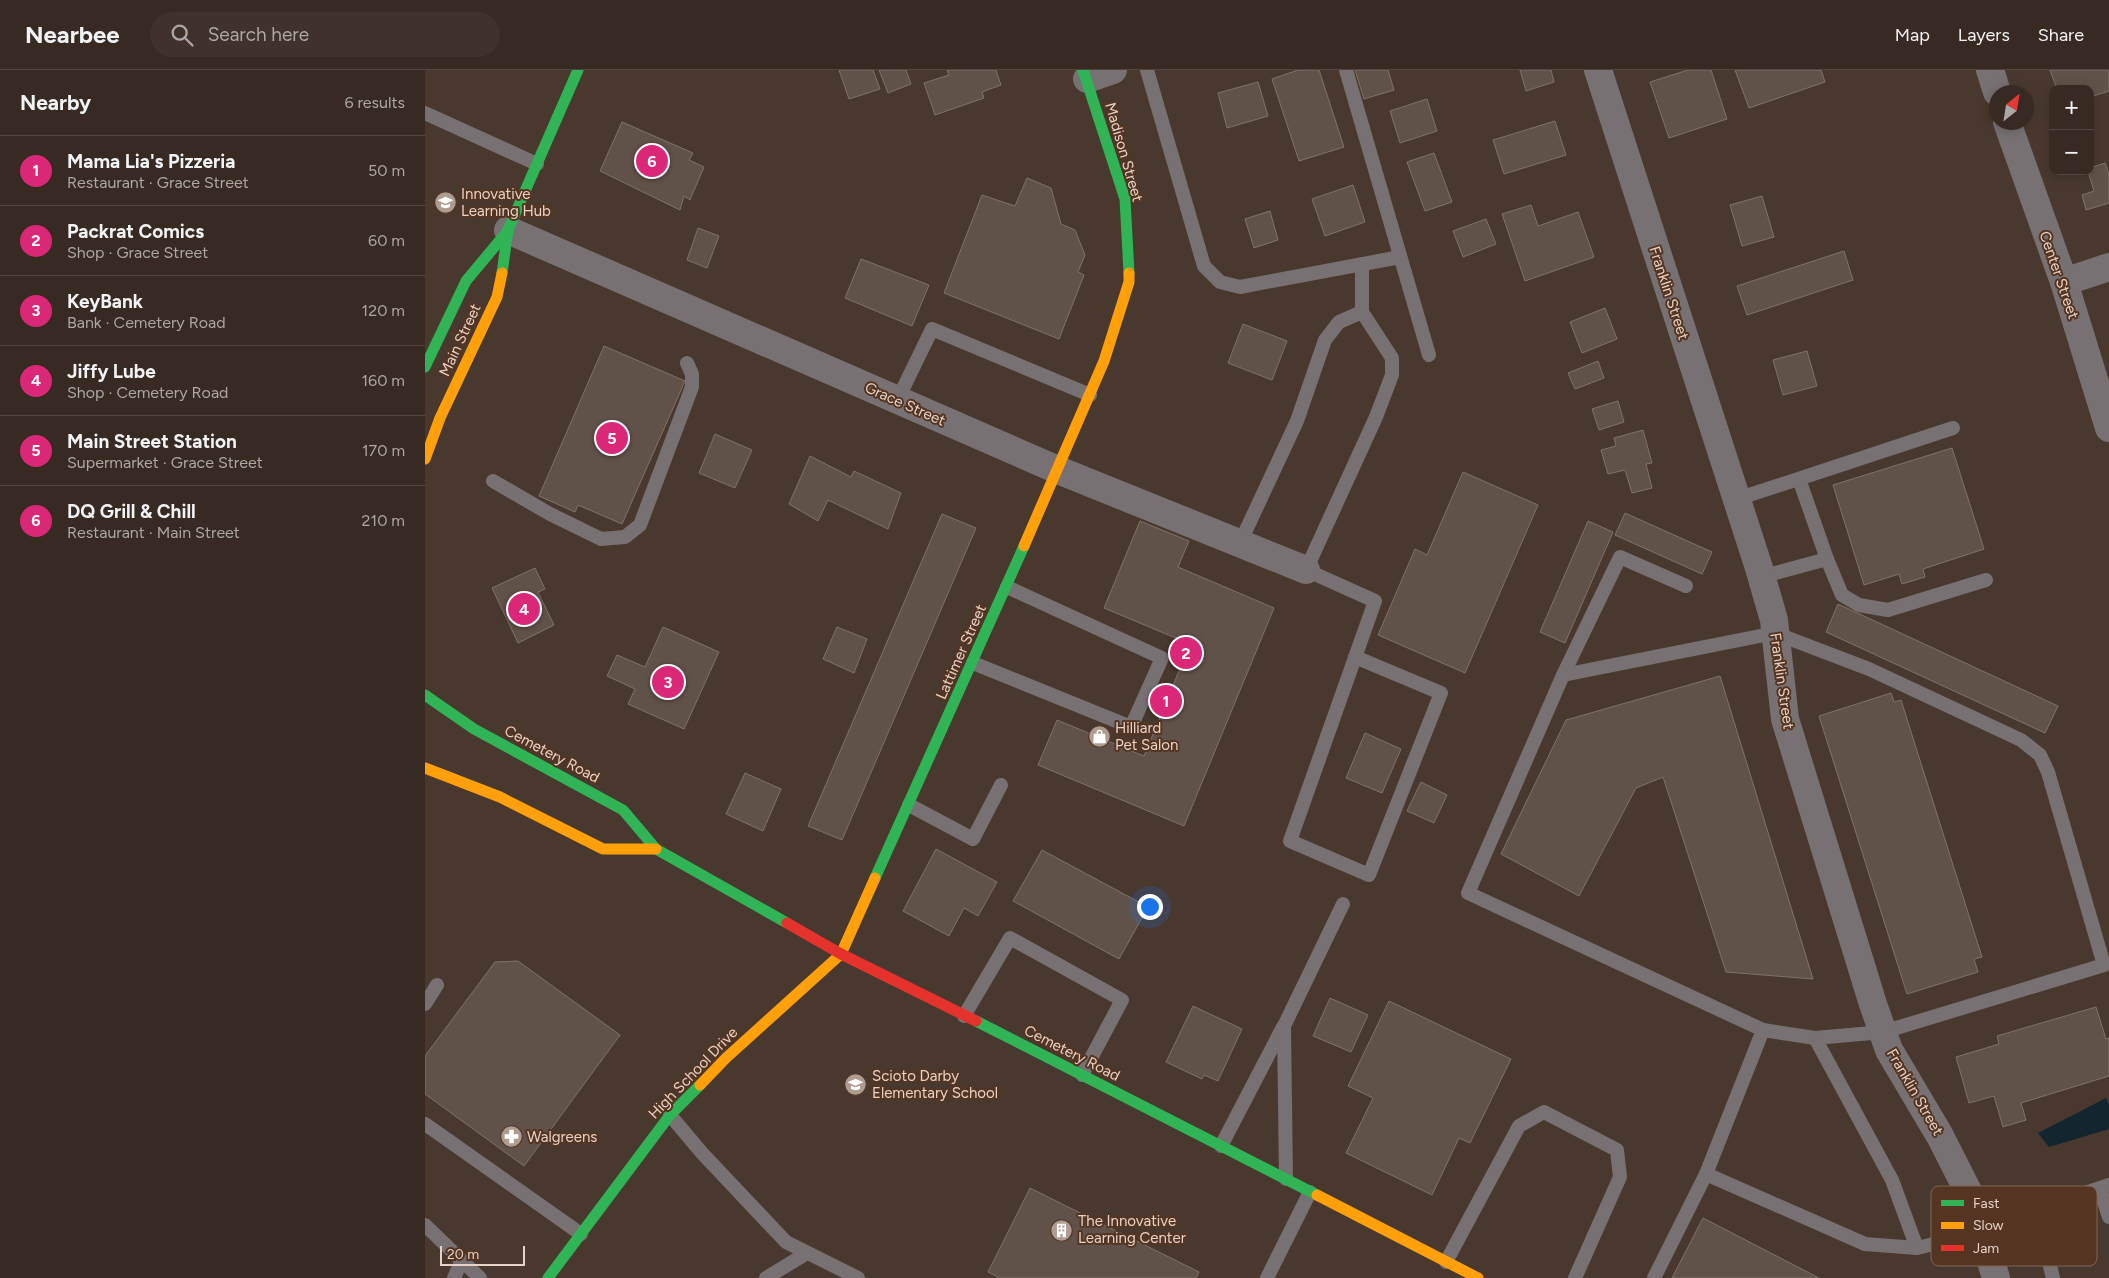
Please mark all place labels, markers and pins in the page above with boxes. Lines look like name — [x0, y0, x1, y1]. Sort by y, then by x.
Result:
pin: 6 — [636, 142, 668, 180]
place label: Innovative Learning Hub — [461, 185, 551, 220]
school or university icon: Innovative Learning Hub — [433, 191, 457, 215]
pin: 5 — [596, 419, 628, 457]
pin: 4 — [508, 590, 540, 628]
pin: 2 — [1170, 634, 1202, 672]
pin: 3 — [652, 663, 684, 701]
pin: 1 — [1150, 682, 1182, 720]
place label: Hilliard Pet Salon — [1115, 719, 1178, 754]
shop icon: Hilliard Pet Salon — [1087, 725, 1111, 749]
place label: Scioto Darby Elementary School — [872, 1067, 998, 1102]
school or university icon: Scioto Darby Elementary School — [844, 1073, 868, 1097]
pharmacy icon: Walgreens — [499, 1125, 523, 1149]
place label: Walgreens — [527, 1128, 597, 1146]
place label: The Innovative Learning Center — [1078, 1212, 1186, 1247]
building icon: The Innovative Learning Center — [1050, 1218, 1074, 1242]

